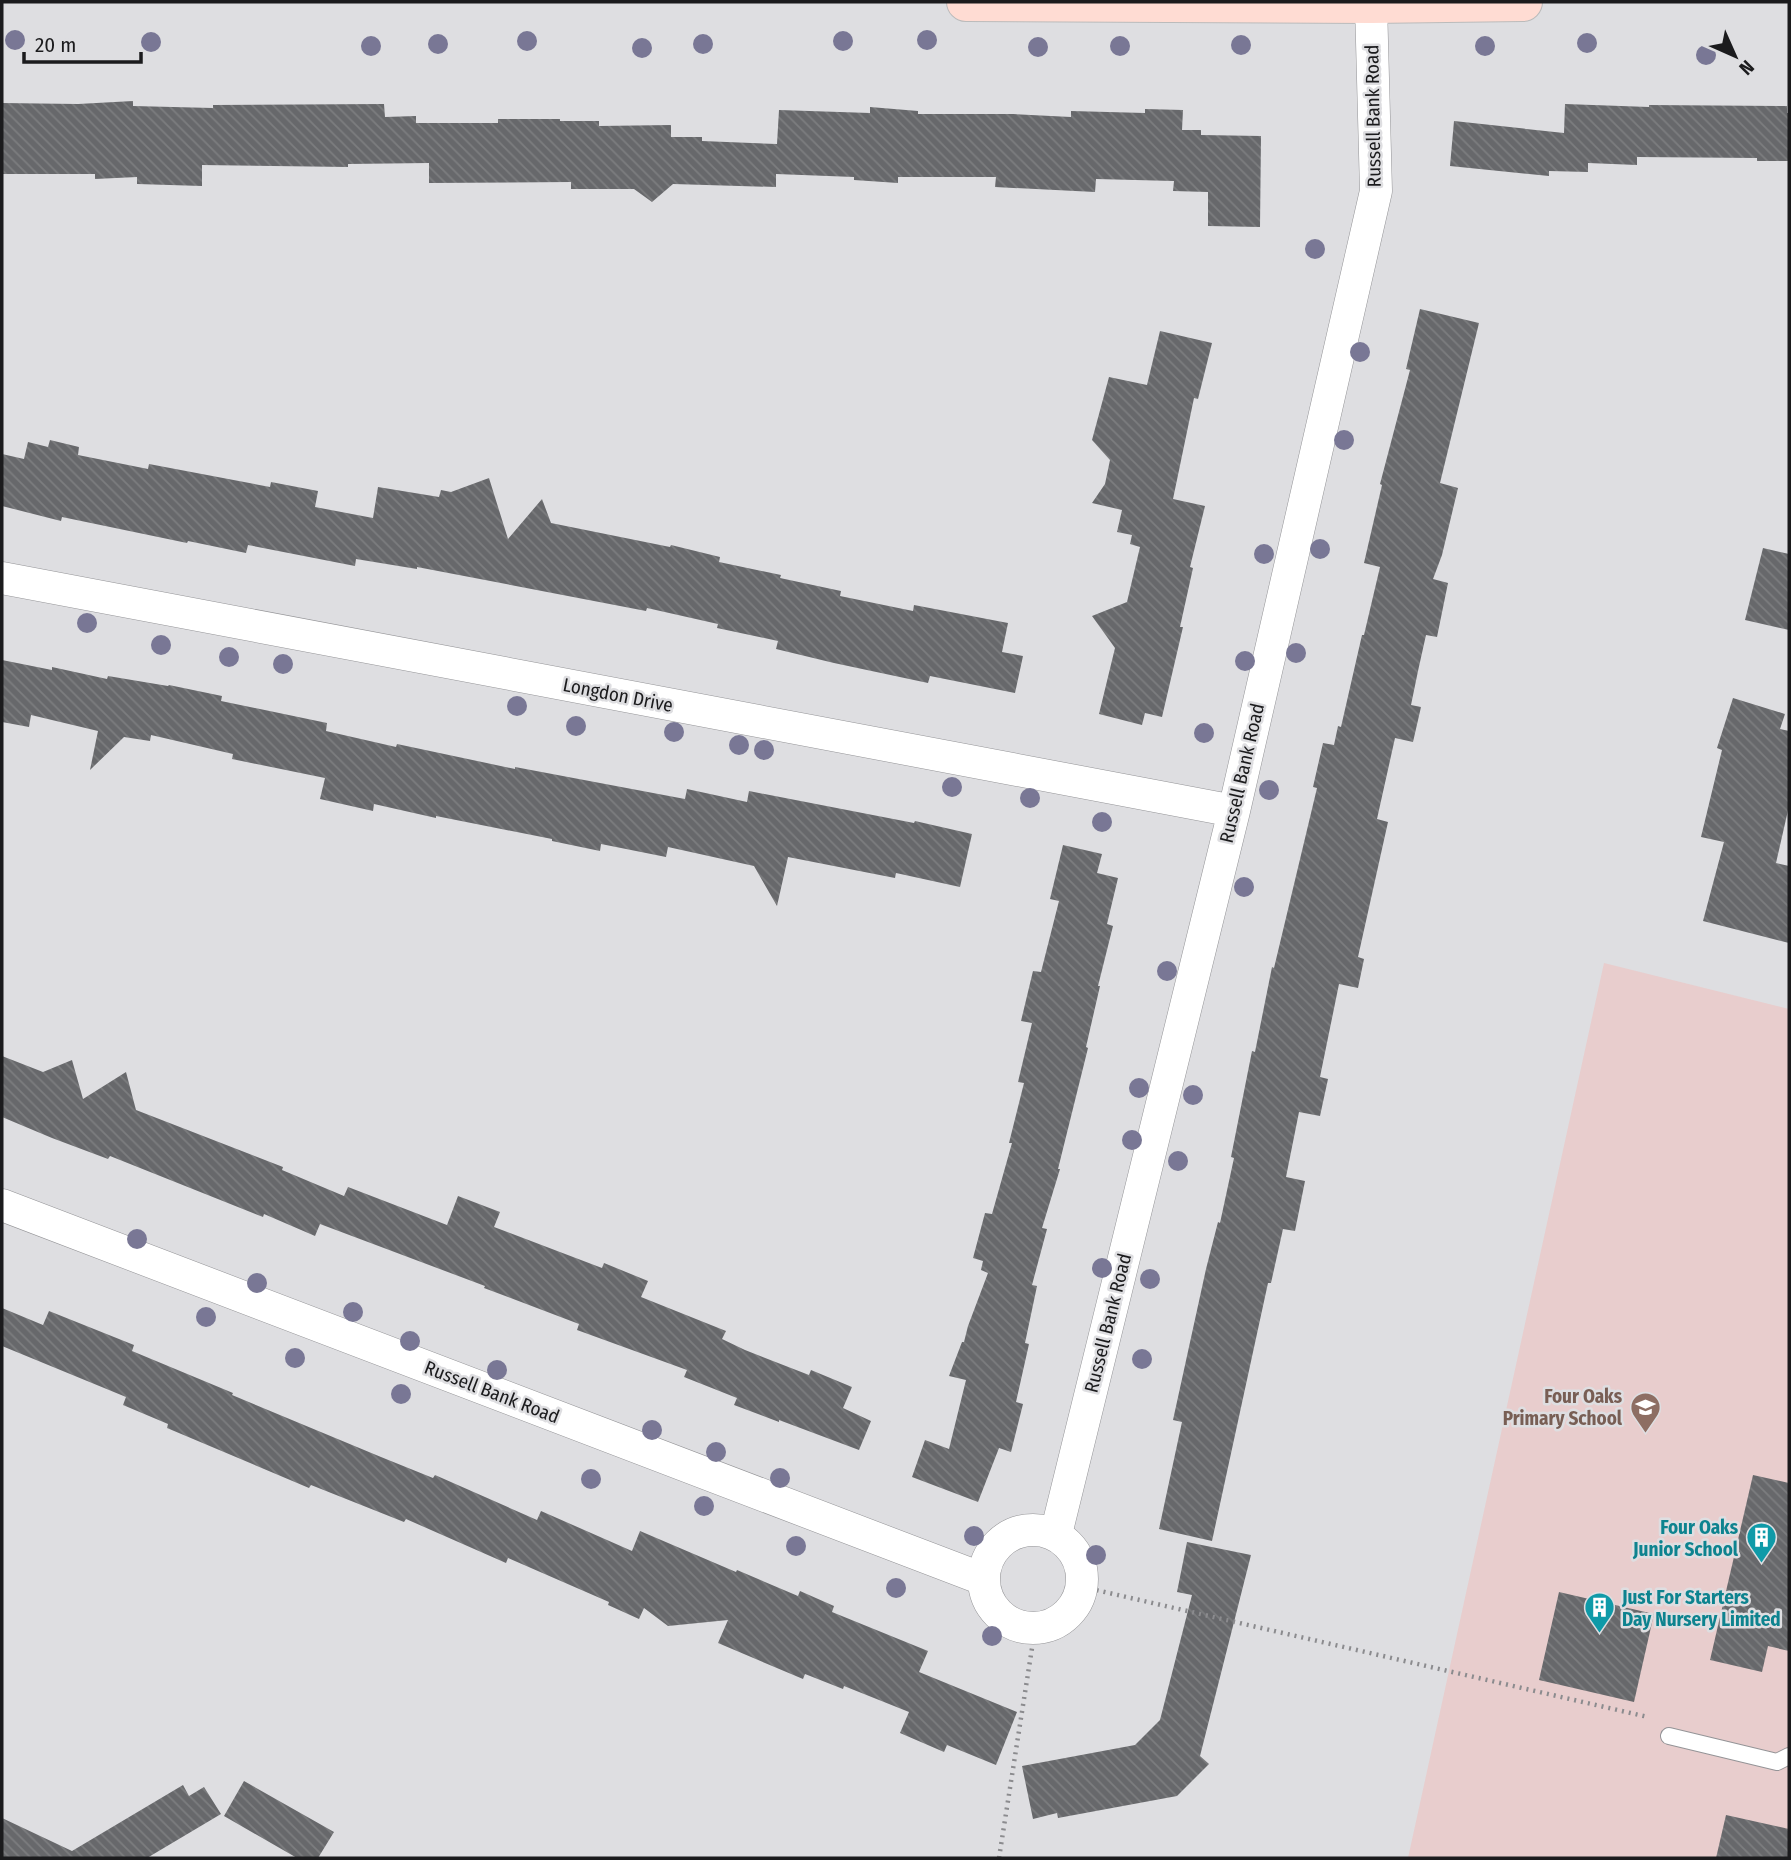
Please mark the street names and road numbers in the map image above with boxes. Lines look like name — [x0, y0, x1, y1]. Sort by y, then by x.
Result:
street label: Russell Bank Road — [1360, 44, 1386, 188]
street label: Longdon Drive — [561, 673, 675, 717]
street label: Russell Bank Road — [1215, 701, 1269, 845]
street label: Russell Bank Road — [1080, 1251, 1136, 1395]
street label: Russell Bank Road — [421, 1356, 563, 1428]

